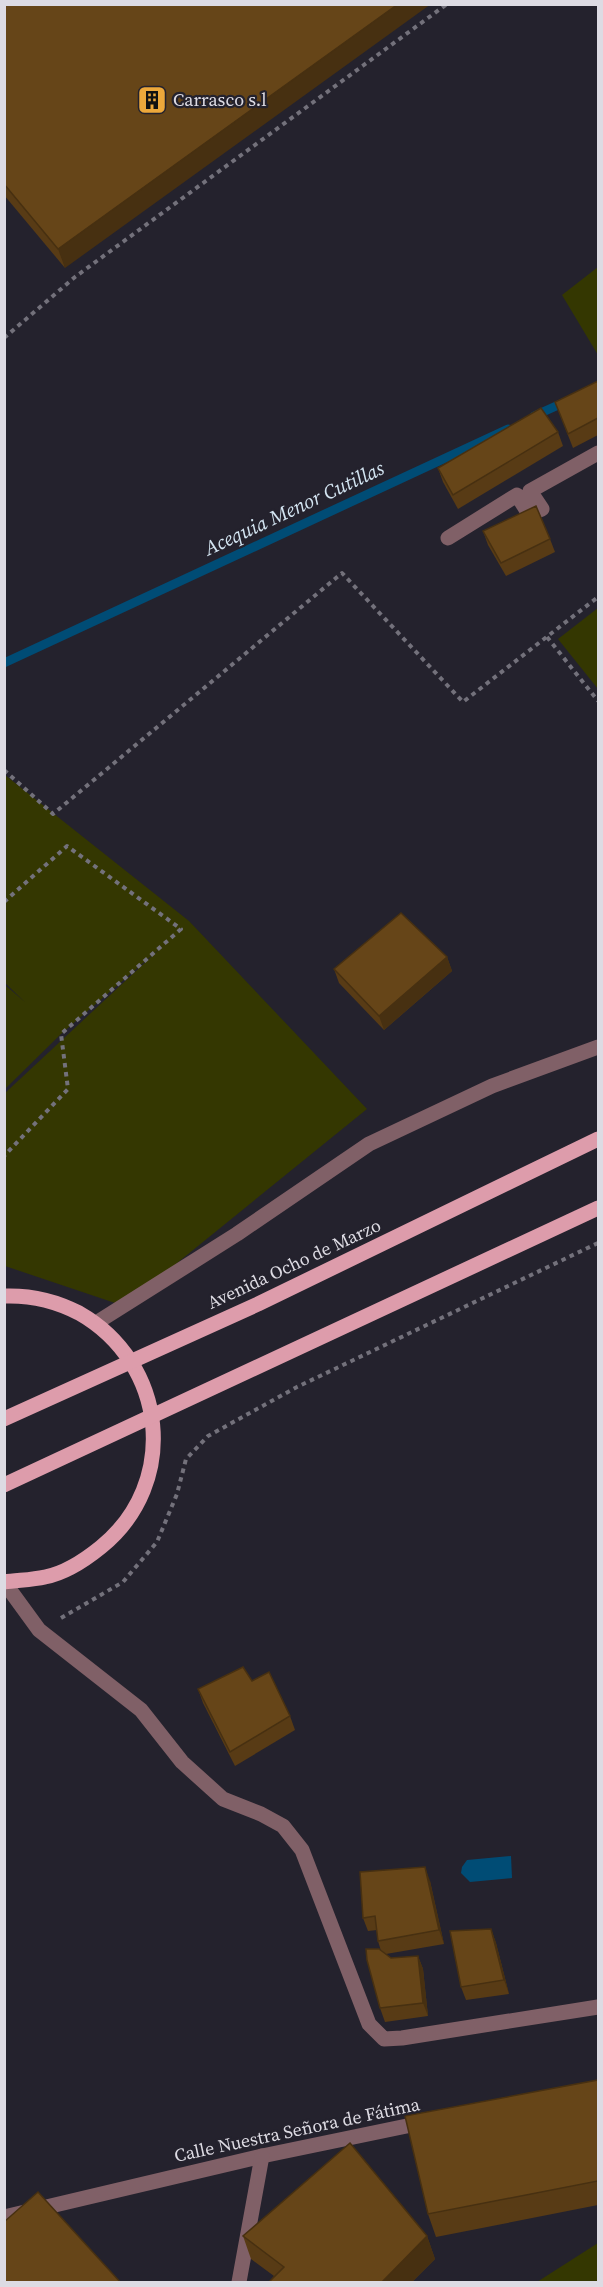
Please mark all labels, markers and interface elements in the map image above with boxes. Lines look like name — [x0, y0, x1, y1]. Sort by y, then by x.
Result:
building icon: Carrasco s.l — [136, 84, 168, 116]
place label: Carrasco s.l — [173, 87, 267, 112]
water label: Acequia Menor Cutillas — [199, 454, 389, 562]
street label: Avenida Ocho de Marzo — [203, 1212, 385, 1315]
street label: Calle Nuestra Señora de Fátima — [172, 2091, 423, 2168]

